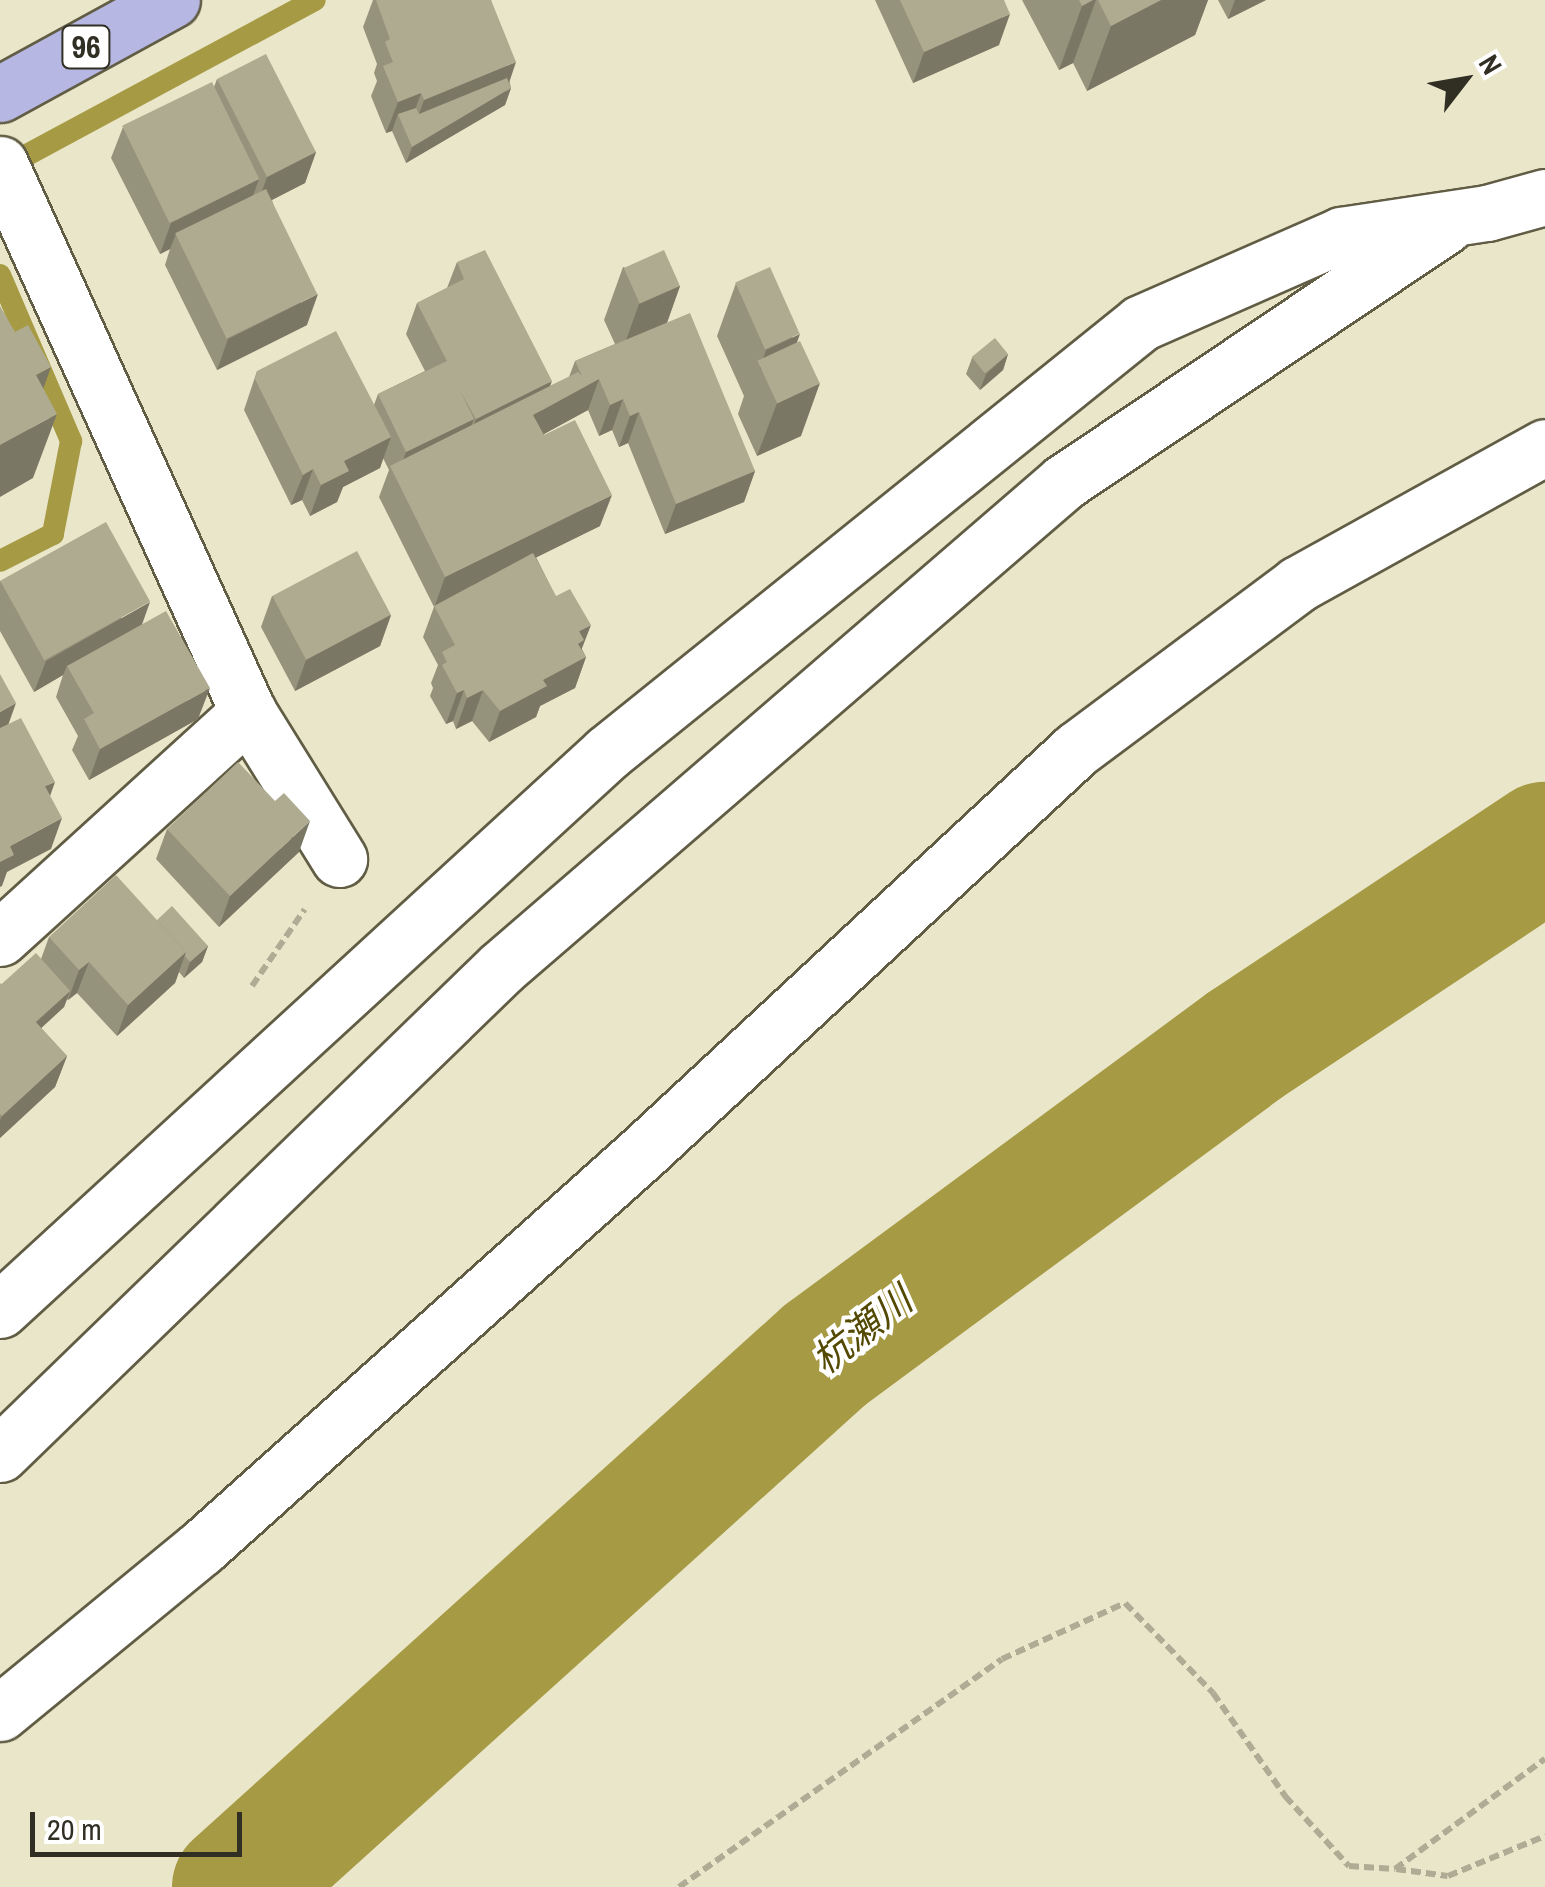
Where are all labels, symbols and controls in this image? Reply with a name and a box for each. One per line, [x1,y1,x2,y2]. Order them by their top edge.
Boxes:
road number: 96 [61,20,111,74]
north arrow [1415,30,1515,130]
text: N [1470,48,1511,81]
water label: 杭瀬川 [803,1277,921,1383]
scale bar [35,1792,248,1854]
text: 20 m [47,1809,102,1849]

